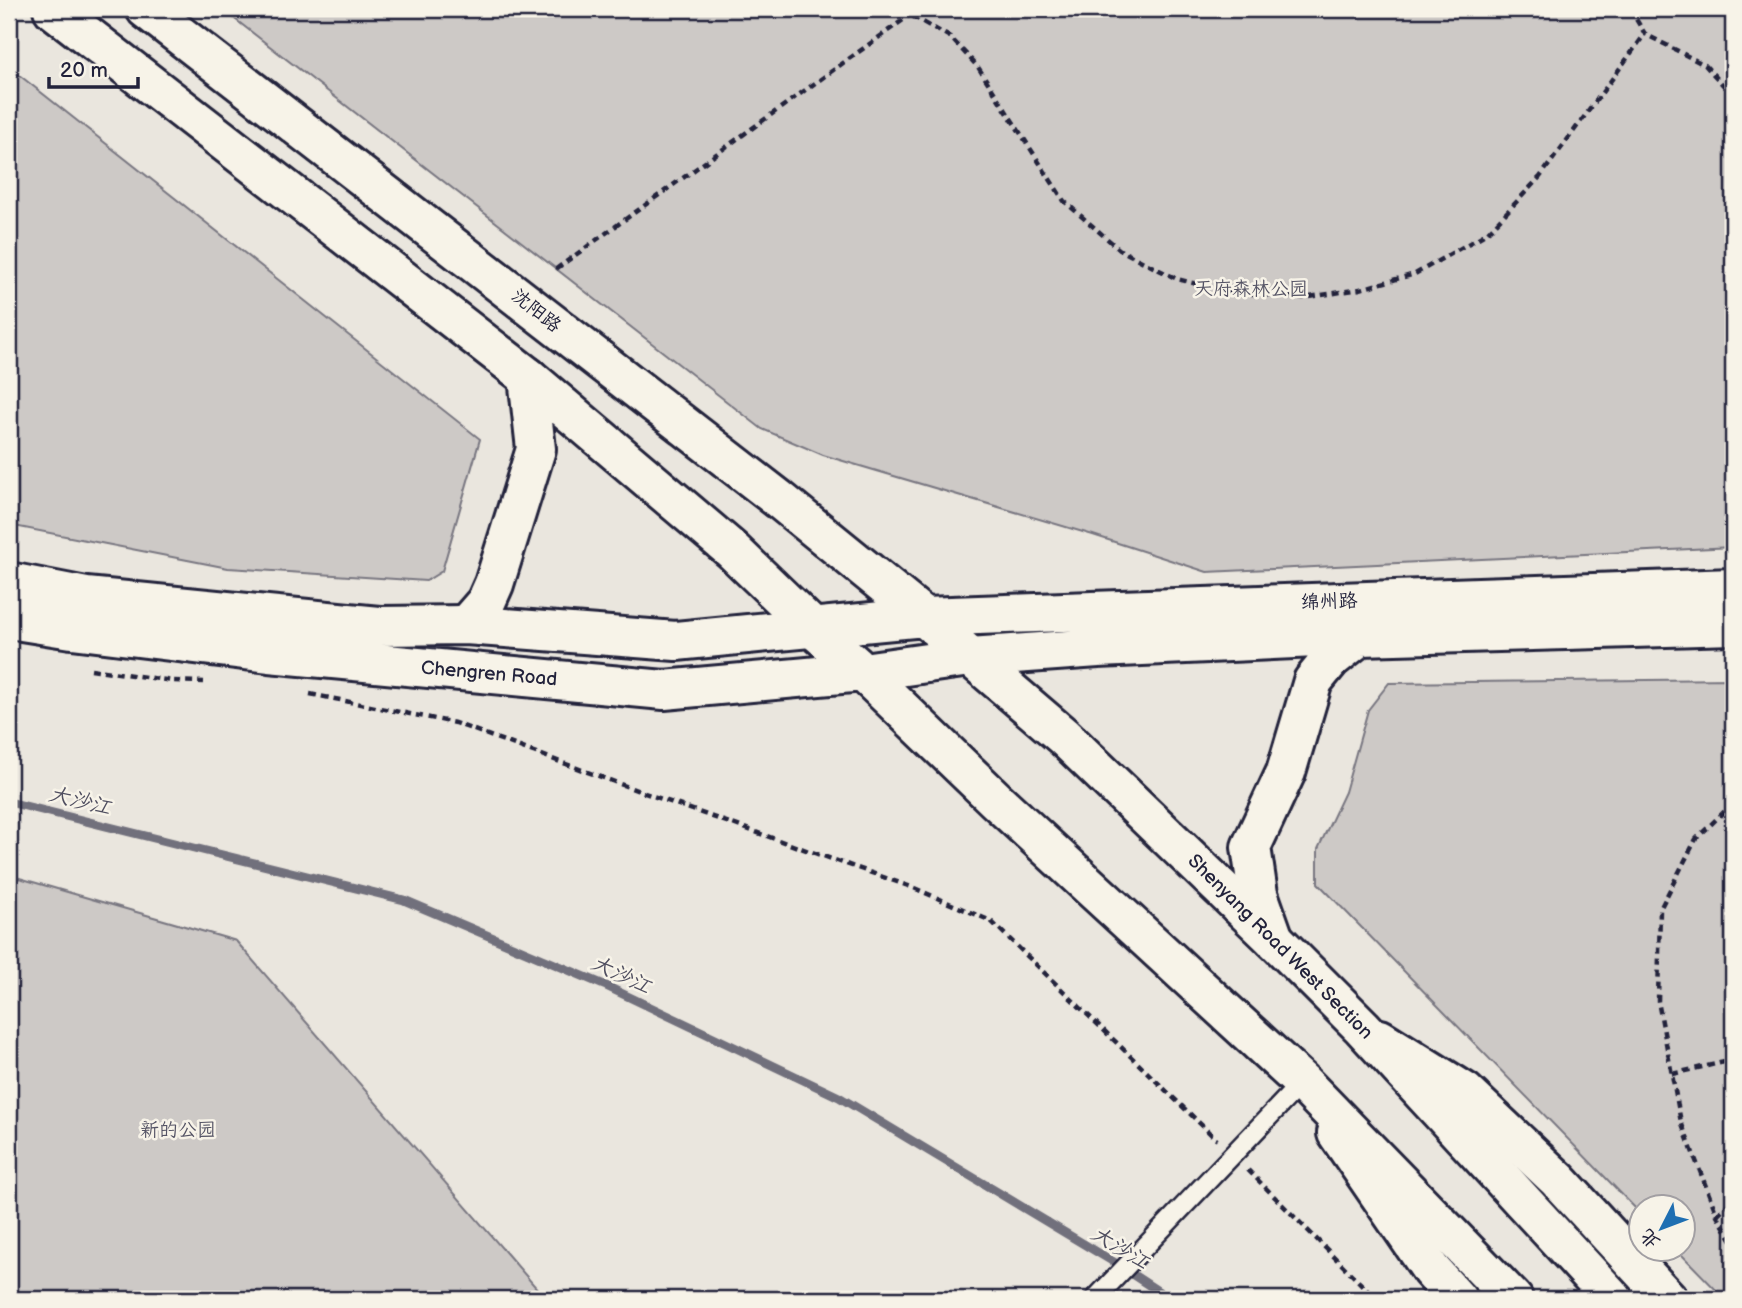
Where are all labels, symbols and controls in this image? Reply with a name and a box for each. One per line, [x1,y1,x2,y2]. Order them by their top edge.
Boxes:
scale bar [49,46,138,90]
text: 20 m [60,58,108,83]
park label: 天府森林公园 [1194,278,1308,301]
street label: 沈阳路 [506,284,566,338]
street label: 绵州路 [1300,590,1358,614]
street label: Chengren Road [420,657,558,691]
water label: 大沙江 [46,781,115,821]
street label: Shenyang Road West Section [1183,850,1377,1044]
water label: 大沙江 [587,950,656,1000]
park label: 新的公园 [140,1119,216,1142]
north arrow [1626,1192,1696,1262]
water label: 大沙江 [1087,1221,1154,1275]
text: 北 [1636,1224,1665,1253]

